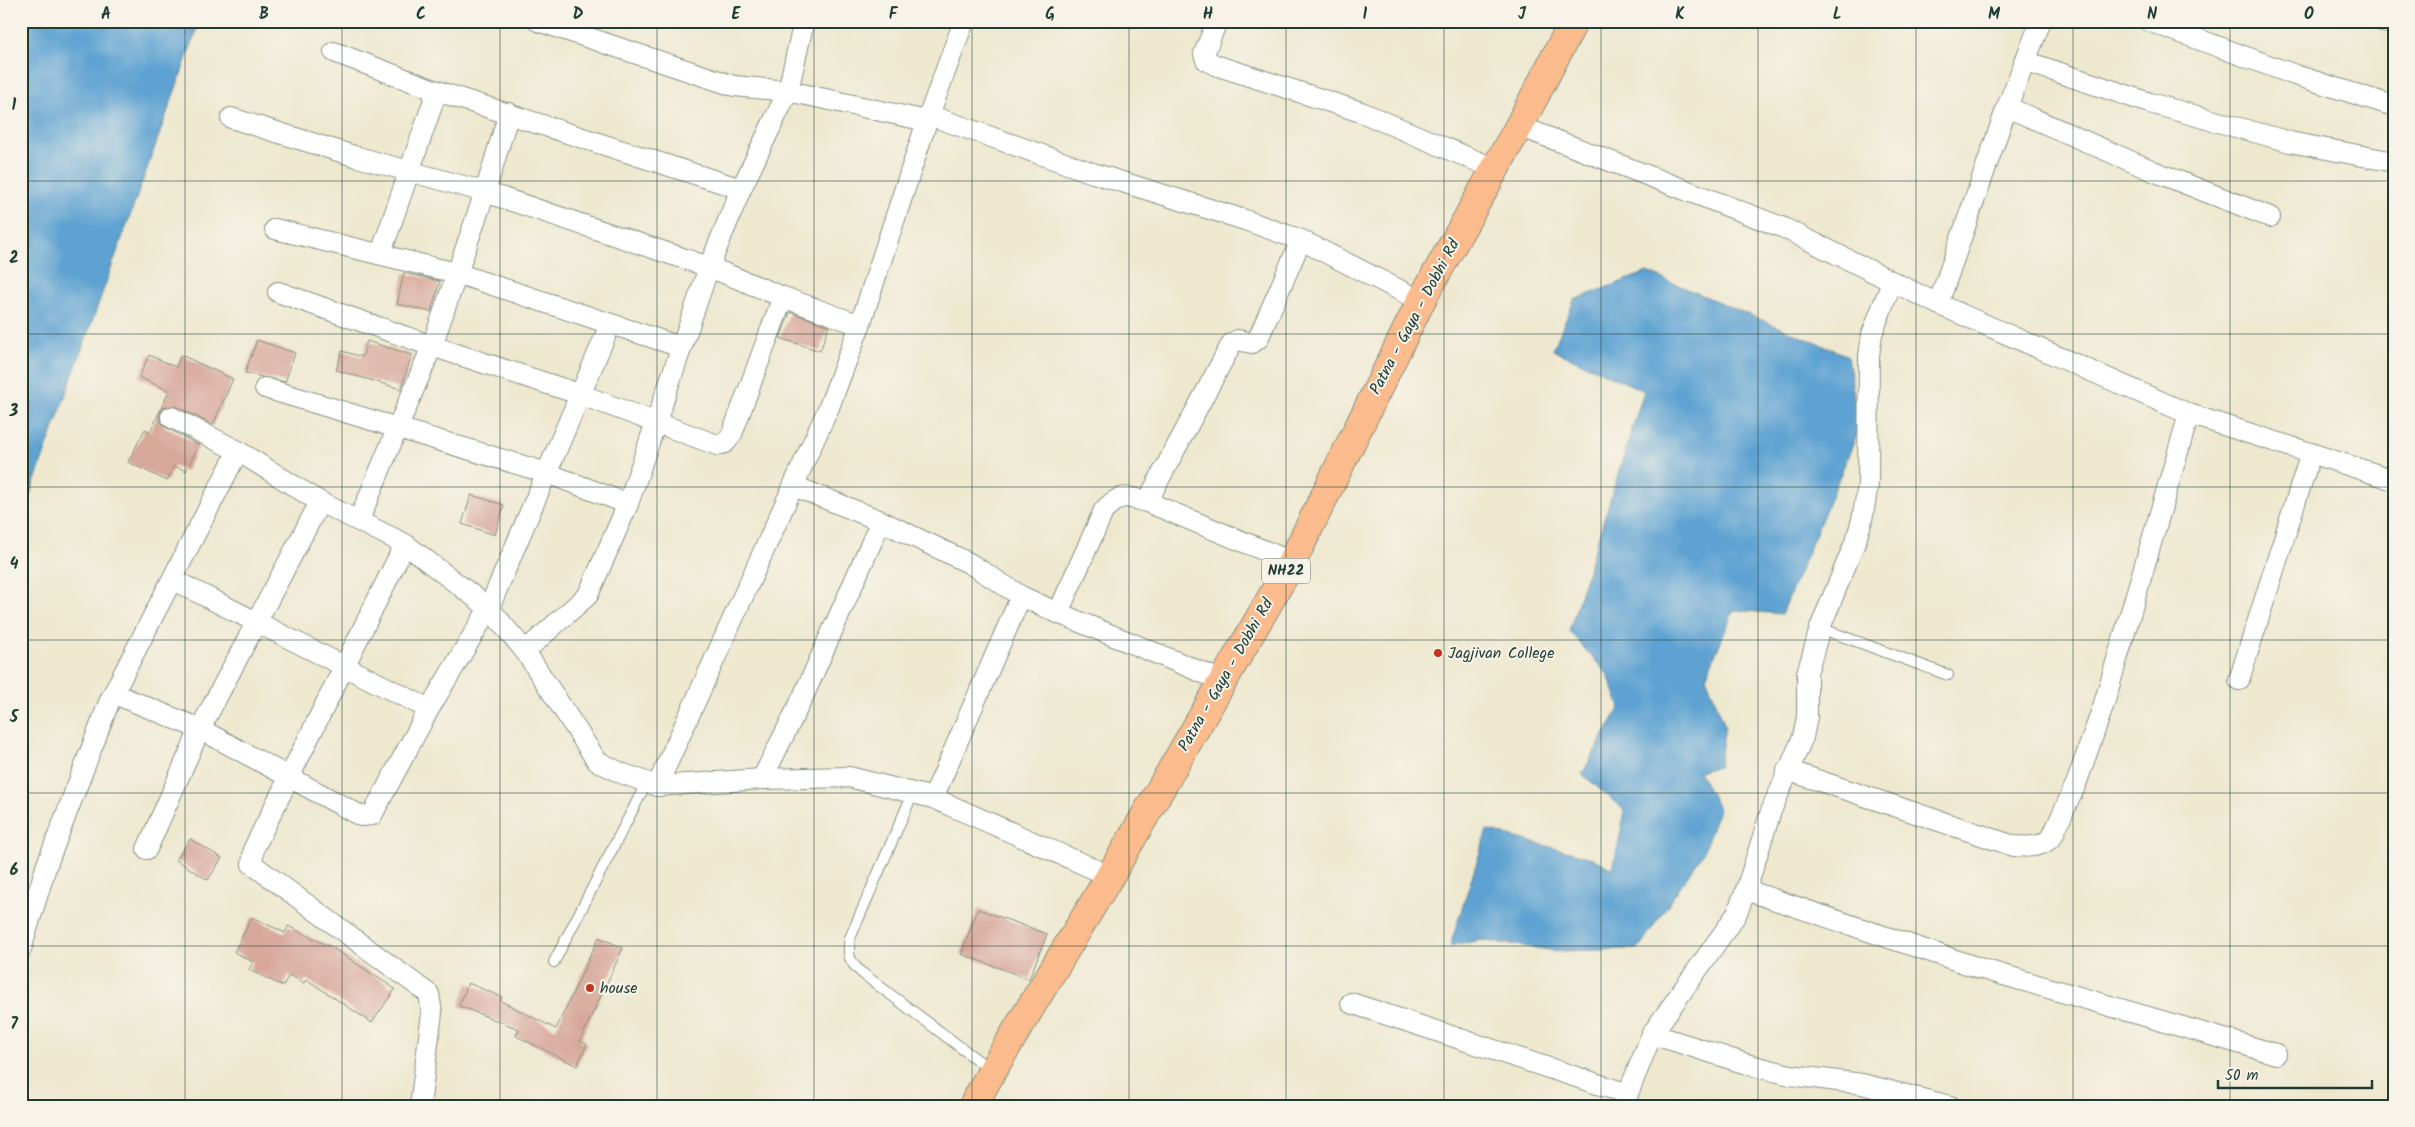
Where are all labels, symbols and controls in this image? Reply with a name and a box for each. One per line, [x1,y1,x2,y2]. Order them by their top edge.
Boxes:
text: A [101,2,111,27]
text: B [259,2,269,27]
text: C [416,2,426,27]
text: D [573,2,584,27]
text: E [732,2,742,27]
text: F [889,2,899,27]
text: G [1045,2,1055,27]
text: H [1203,2,1213,27]
text: I [1363,2,1368,27]
text: J [1518,2,1527,27]
text: K [1675,2,1685,27]
text: L [1833,2,1841,27]
text: M [1988,2,2001,27]
text: N [2147,2,2157,27]
text: O [2304,2,2314,27]
text: 1 [12,93,17,118]
street label: Patna - Gaya - Dobhi Rd [1363,234,1467,399]
text: 2 [9,246,19,271]
text: 3 [9,399,19,424]
text: 4 [10,552,19,577]
road number: NH22 [1262,558,1310,584]
street label: Patna - Gaya - Dobhi Rd [1172,593,1281,756]
place label: Jagjivan College [1448,641,1554,666]
marker: Jagjivan College [1432,647,1444,659]
text: 5 [9,705,20,730]
text: 6 [10,858,19,883]
place label: house [600,976,638,1001]
marker: house [584,982,596,994]
text: 7 [10,1012,18,1037]
scale bar [2218,1057,2371,1089]
text: 50 m [2225,1064,2259,1088]

